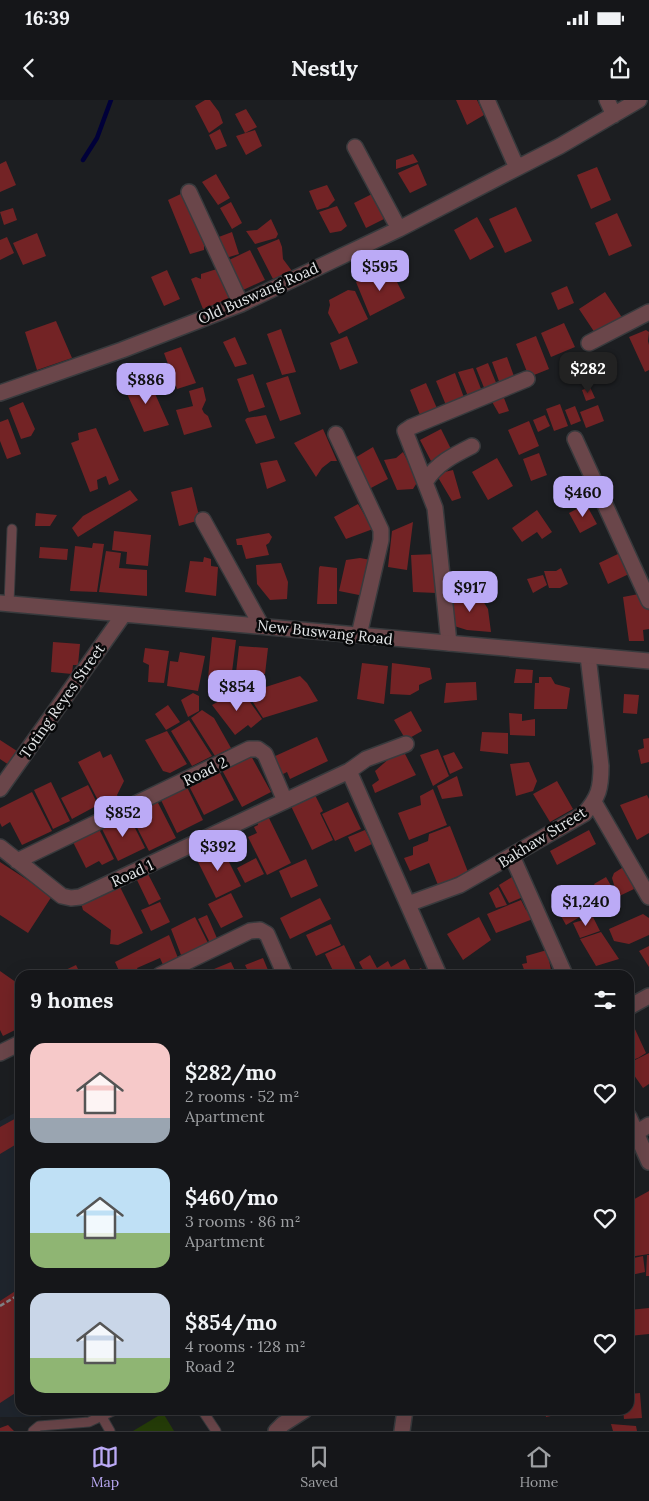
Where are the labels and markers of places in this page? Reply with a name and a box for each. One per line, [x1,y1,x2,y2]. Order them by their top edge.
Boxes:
pin: $595 [350,250,410,292]
pin: $282 [558,352,618,394]
pin: $886 [116,362,176,405]
pin: $460 [553,476,613,518]
pin: $917 [440,570,500,613]
pin: $854 [207,670,267,712]
pin: $852 [93,796,153,838]
pin: $392 [188,830,248,872]
pin: $1,240 [545,884,627,927]

